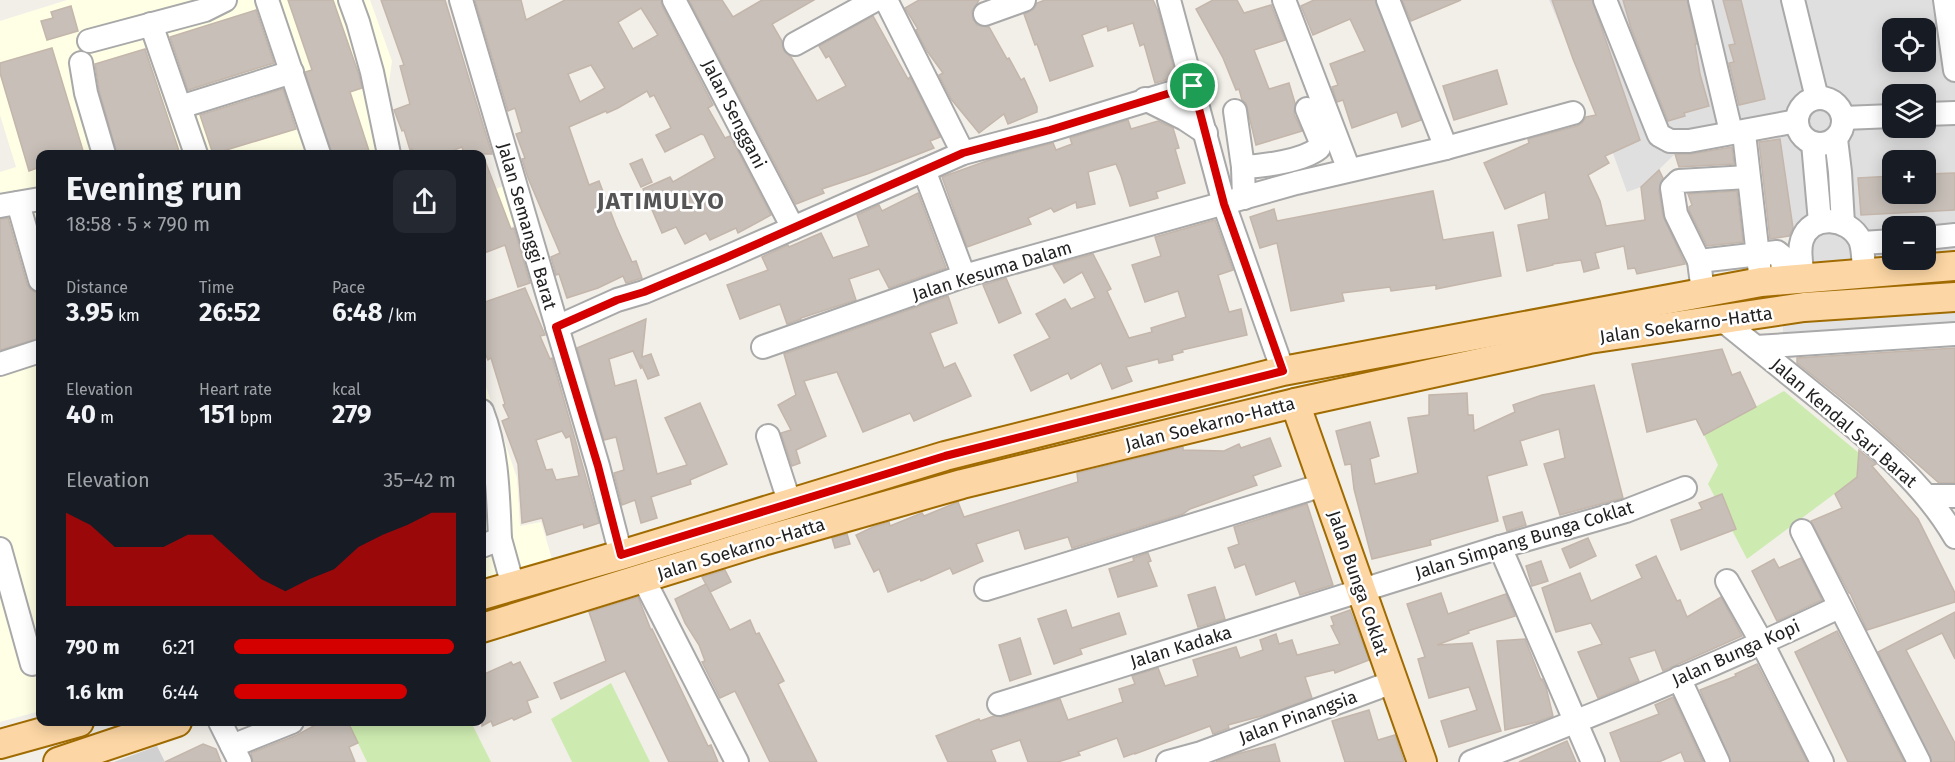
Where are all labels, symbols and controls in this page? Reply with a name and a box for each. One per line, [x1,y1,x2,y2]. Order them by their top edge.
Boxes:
map controls [1882,18,1936,270]
button: locate [1882,18,1936,72]
street label: Jalan Senggani [697,56,771,172]
pin [1167,60,1218,111]
icon: arrive [1176,69,1209,102]
button: layers [1882,84,1936,138]
street label: Jalan Semanggi Barat [493,140,562,313]
button: + [1882,150,1936,204]
text: Evening run [66,169,242,209]
button: share [393,170,456,233]
district label: JATIMULYO [596,187,725,215]
text: 18:58 · 5 × 790 m [66,212,210,236]
button: − [1882,216,1936,270]
street label: Jalan Kesuma Dalam [909,236,1075,306]
text: Distance [66,278,128,297]
text: Time [199,278,234,297]
text: Pace [332,278,365,297]
text: 3.95 [66,297,114,328]
text: 26:52 [199,297,261,328]
text: 6:48 [332,297,383,328]
street label: Jalan Soekarno-Hatta [1598,302,1774,348]
text: km [114,306,140,325]
text: /km [383,306,417,325]
street label: Jalan Kendal Sari Barat [1766,354,1922,493]
text: Elevation [66,380,133,399]
text: Heart rate [199,380,272,399]
text: kcal [332,380,361,399]
street label: Jalan Soekarno-Hatta [1123,392,1297,456]
text: 40 [66,399,96,430]
text: 151 [199,399,236,430]
text: 279 [332,399,372,430]
text: m [96,408,114,427]
text: bpm [236,408,273,427]
text: Elevation [66,468,150,492]
text: 35–42 m [383,468,456,492]
street label: Jalan Simpang Bunga Coklat [1412,496,1636,584]
street label: Jalan Bunga Coklat [1323,508,1393,659]
street label: Jalan Soekarno-Hatta [654,513,828,585]
street label: Jalan Bunga Kopi [1669,615,1803,691]
street label: Jalan Kadaka [1128,621,1234,673]
text: 790 m [66,635,120,659]
text: 6:21 [162,635,196,659]
text: 1.6 km [66,680,124,704]
text: 6:44 [162,680,199,704]
street label: Jalan Pinangsia [1236,685,1360,749]

